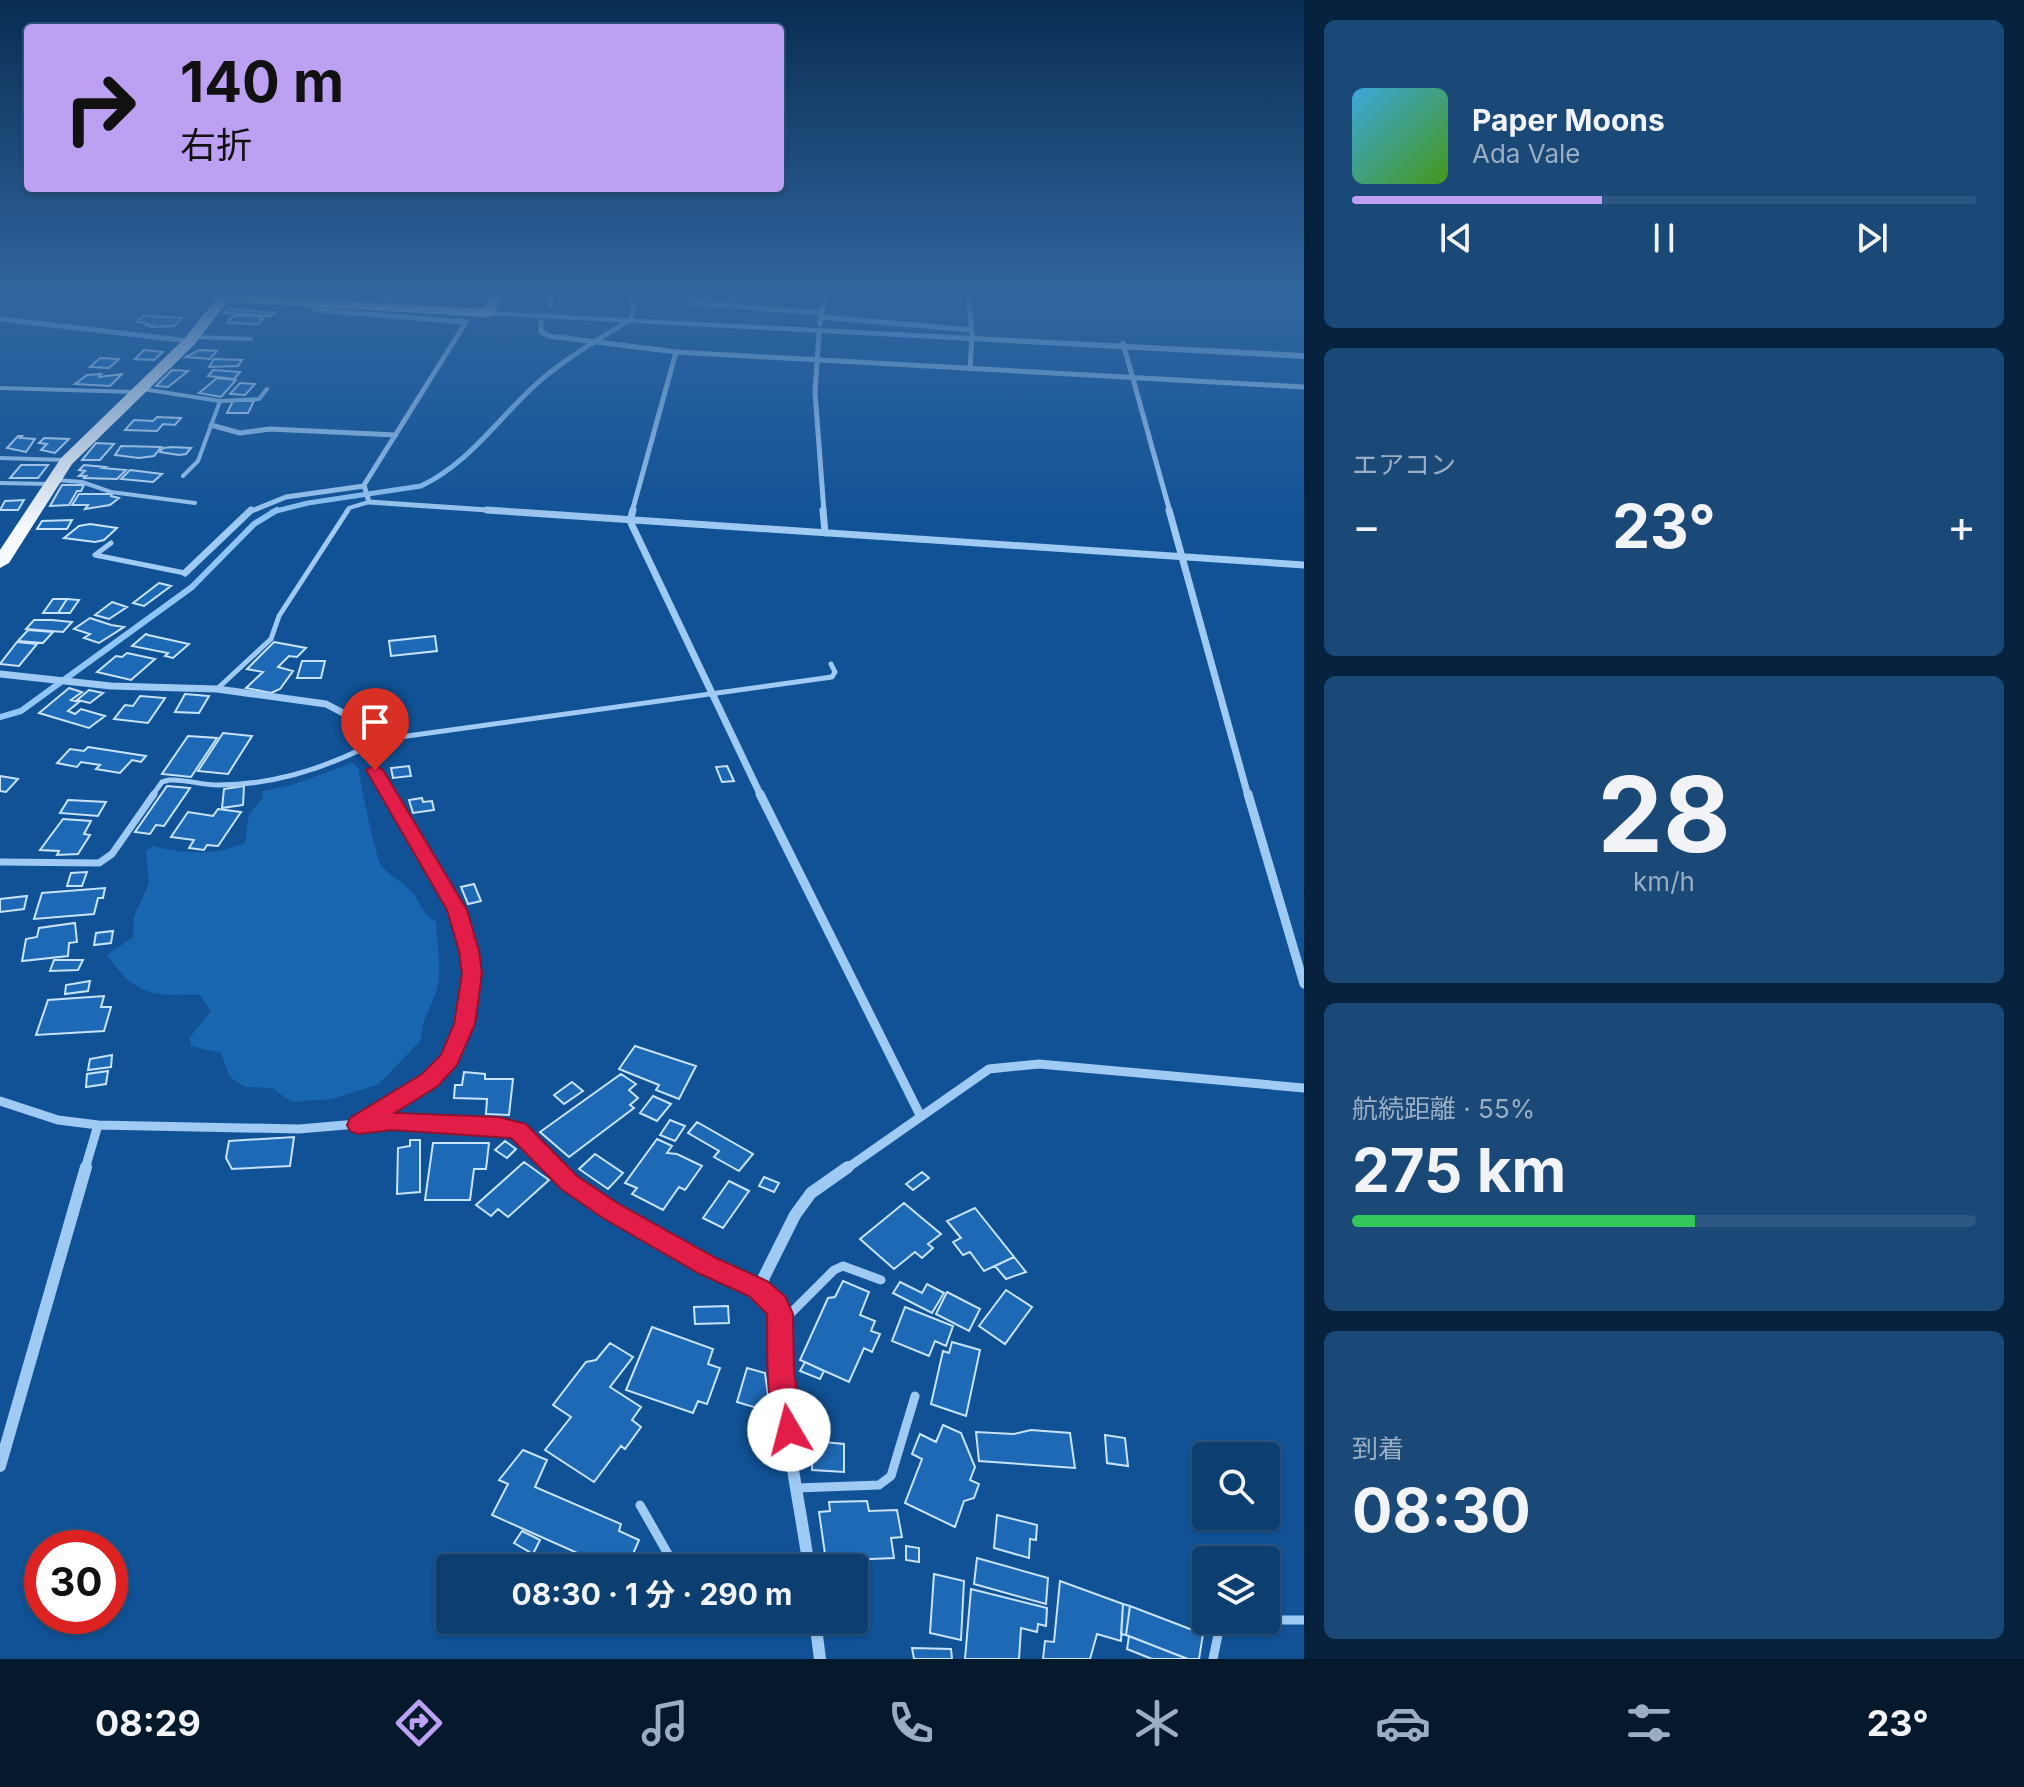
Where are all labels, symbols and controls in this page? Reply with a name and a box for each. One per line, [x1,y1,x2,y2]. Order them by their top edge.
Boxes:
text: 140 m [180,48,344,116]
icon: right [48,56,152,160]
text: Paper Moons [1472,102,1665,138]
text: 右折 [180,123,252,167]
text: Ada Vale [1472,138,1580,169]
icon: previous [1434,216,1478,260]
icon: pause [1642,216,1686,260]
icon: next [1850,216,1894,260]
text: エアコン [1352,449,1456,480]
text: 23° [1612,490,1716,562]
text: − [1352,499,1381,553]
text: + [1947,499,1976,553]
pin [341,688,409,770]
icon: arrive [353,700,397,744]
text: 28 [1597,751,1731,877]
text: km/h [1633,866,1695,897]
text: 航続距離 · 55% [1352,1093,1535,1124]
text: 275 km [1352,1134,1566,1206]
position arrow [747,1388,831,1472]
text: 到着 [1352,1433,1404,1464]
map controls [1192,1442,1280,1634]
button: search [1192,1442,1280,1530]
text: 08:30 [1352,1474,1531,1546]
speed limit sign: 30 [24,1530,128,1634]
button: layers [1192,1546,1280,1634]
text: 08:30 · 1 分 · 290 m [512,1576,792,1612]
icon: directions [391,1695,447,1751]
icon: music [637,1695,693,1751]
icon: phone [883,1695,939,1751]
icon: climate [1129,1695,1185,1751]
icon: car [1375,1695,1431,1751]
icon: filters [1621,1695,1677,1751]
text: 08:29 [95,1701,201,1745]
text: 23° [1867,1701,1929,1745]

